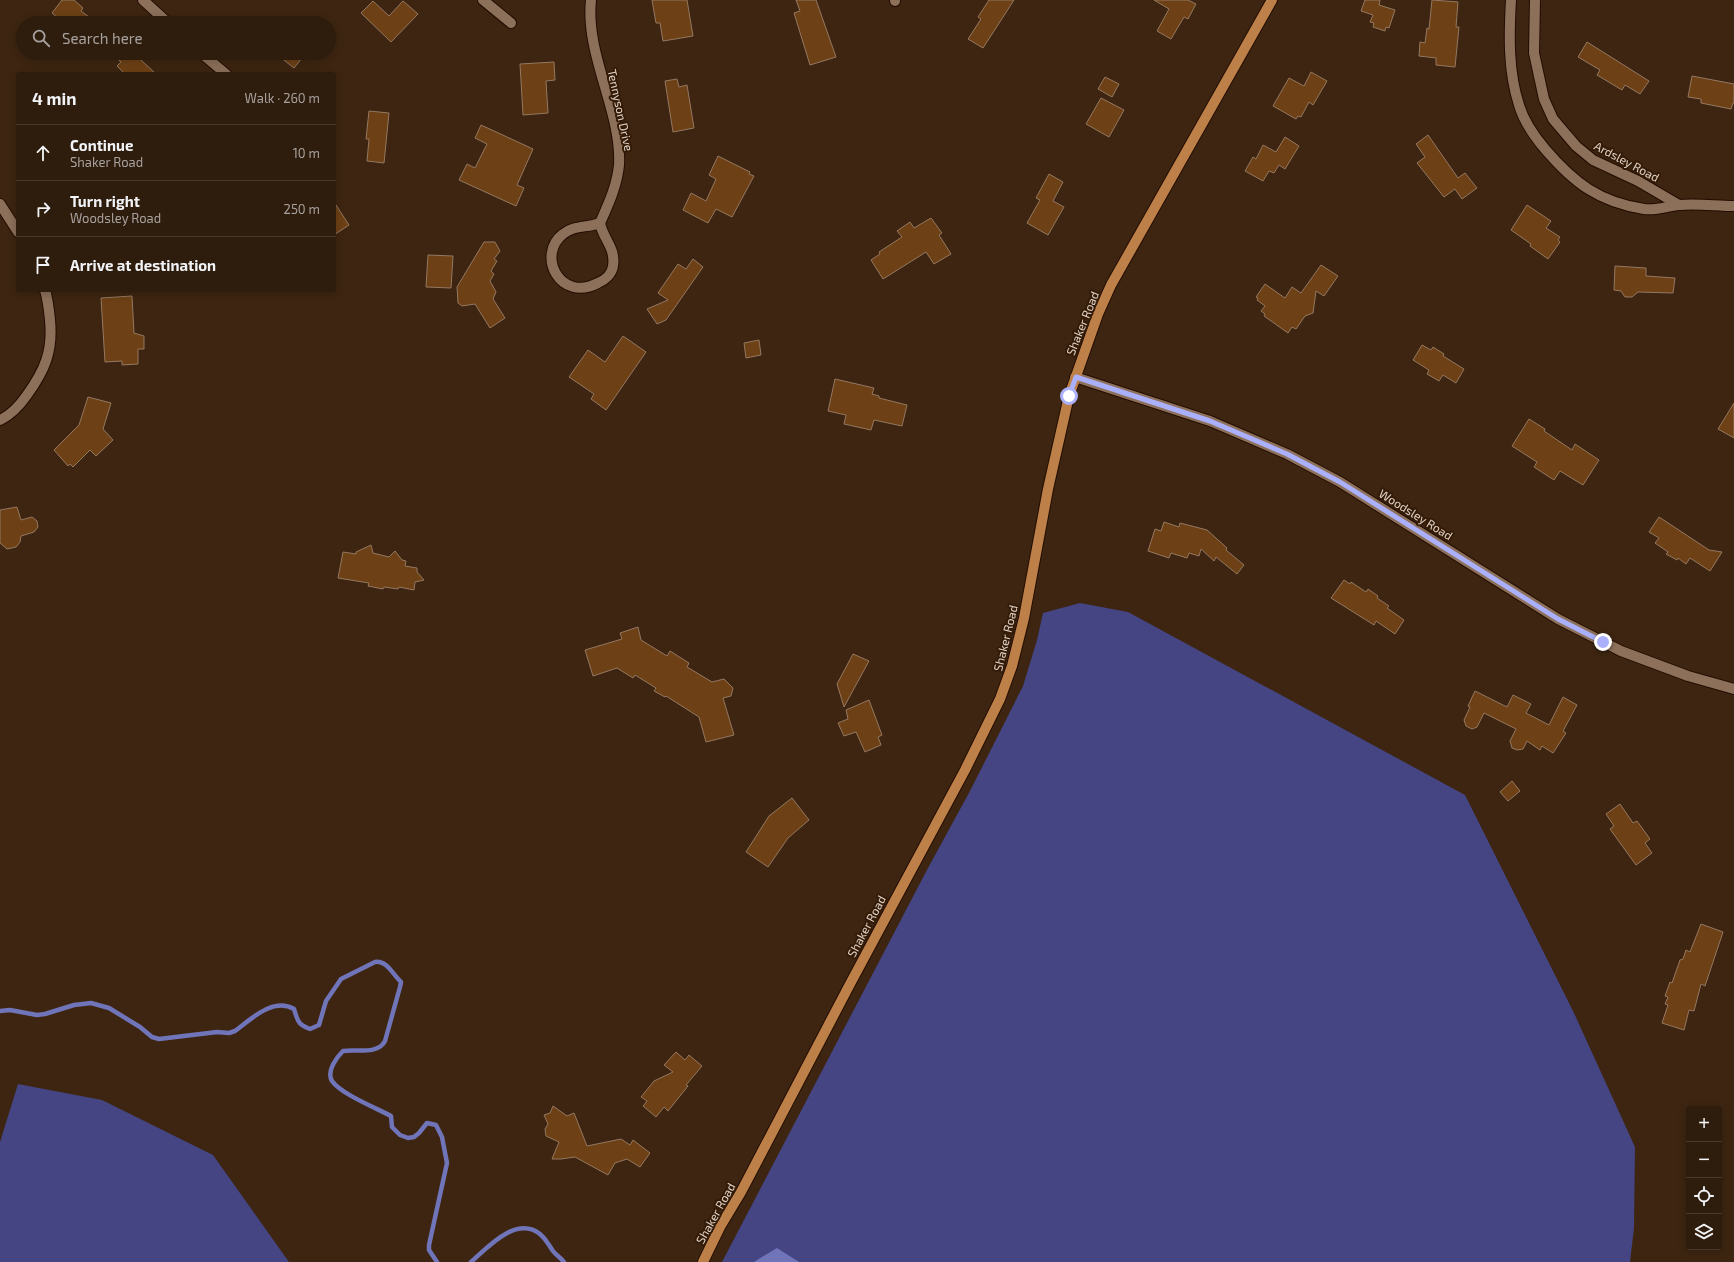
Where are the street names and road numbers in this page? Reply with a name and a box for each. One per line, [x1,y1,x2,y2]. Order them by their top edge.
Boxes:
street label: Tennyson Drive [605,68,637,152]
street label: Ardsley Road [1592,138,1662,184]
street label: Shaker Road [1063,289,1101,357]
street label: Woodsley Road [1377,486,1455,542]
street label: Shaker Road [990,604,1020,672]
street label: Shaker Road [844,893,888,959]
street label: Shaker Road [693,1180,737,1246]

